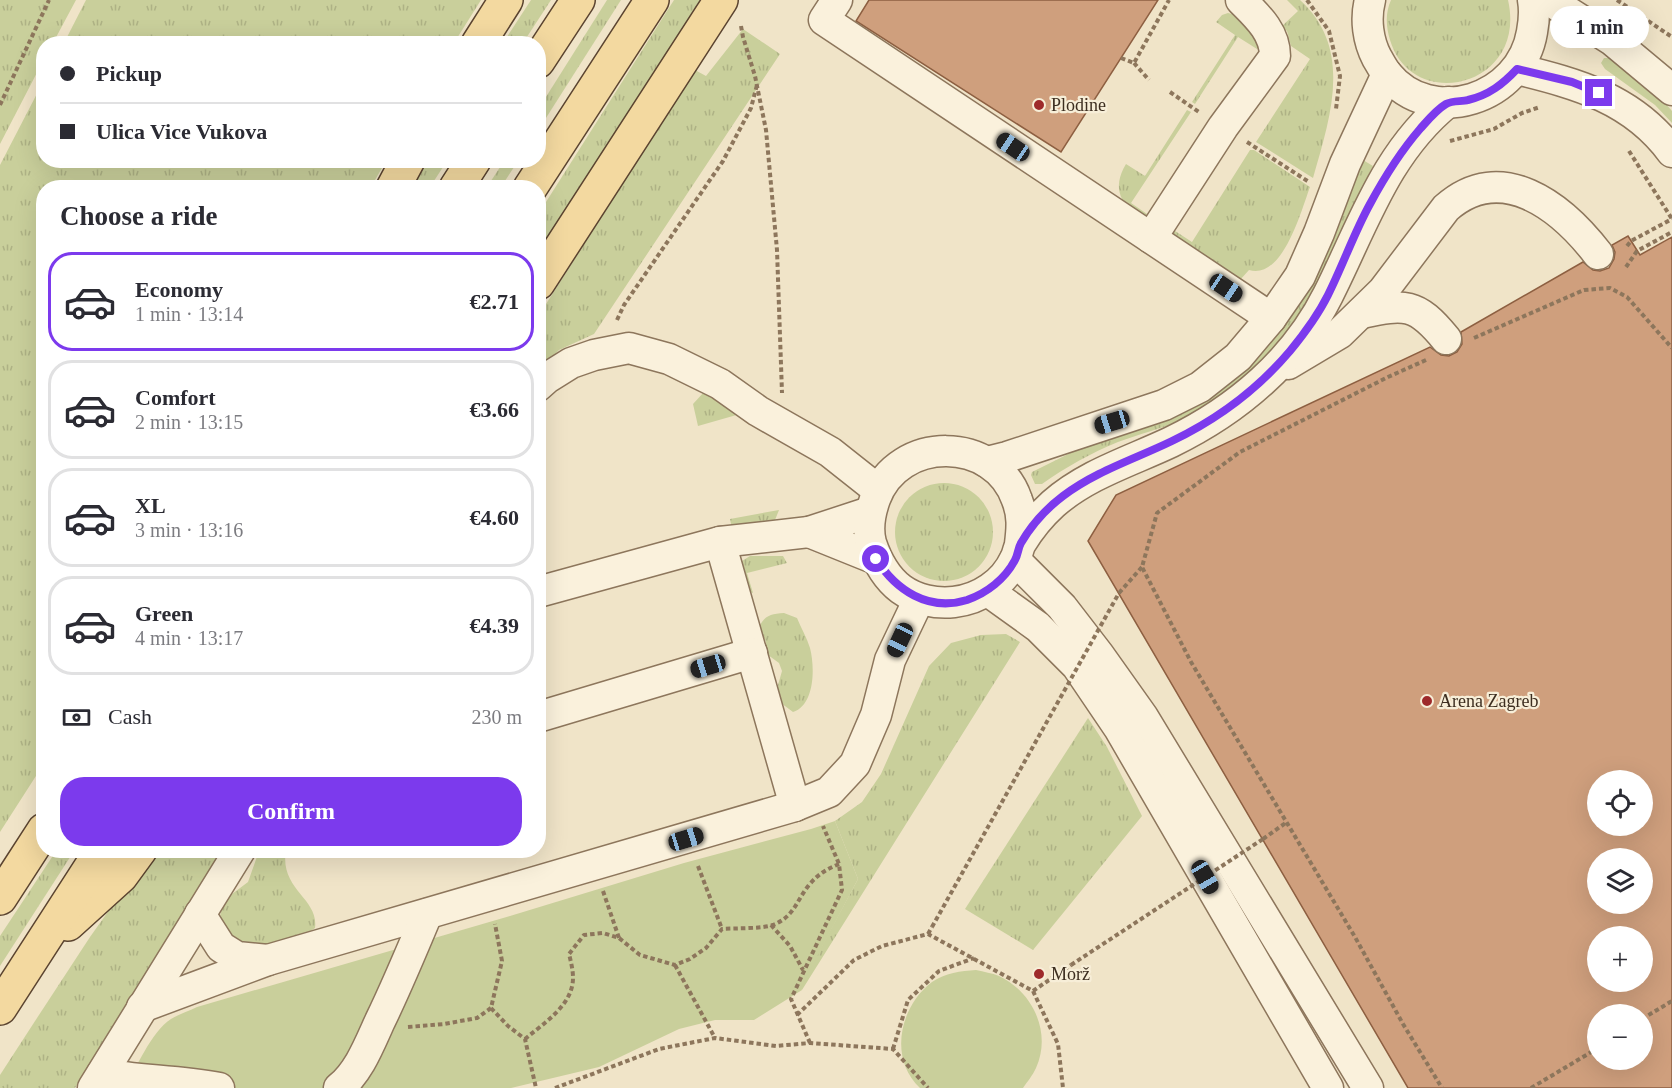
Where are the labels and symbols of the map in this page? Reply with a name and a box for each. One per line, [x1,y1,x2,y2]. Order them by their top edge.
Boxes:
callout: 1 min [1550,6,1648,48]
route end [1585,79,1612,106]
place label: Plodine [1051,95,1106,115]
marker: Plodine [1032,98,1046,112]
car [993,129,1033,165]
car [1206,270,1246,306]
car [1092,408,1132,436]
route start [862,545,889,572]
car [884,620,916,660]
car [688,652,728,680]
place label: Arena Zagreb [1439,691,1538,711]
marker: Arena Zagreb [1420,694,1434,708]
car [666,825,706,853]
car [1188,857,1222,897]
place label: Morž [1051,964,1090,984]
marker: Morž [1032,967,1046,981]

